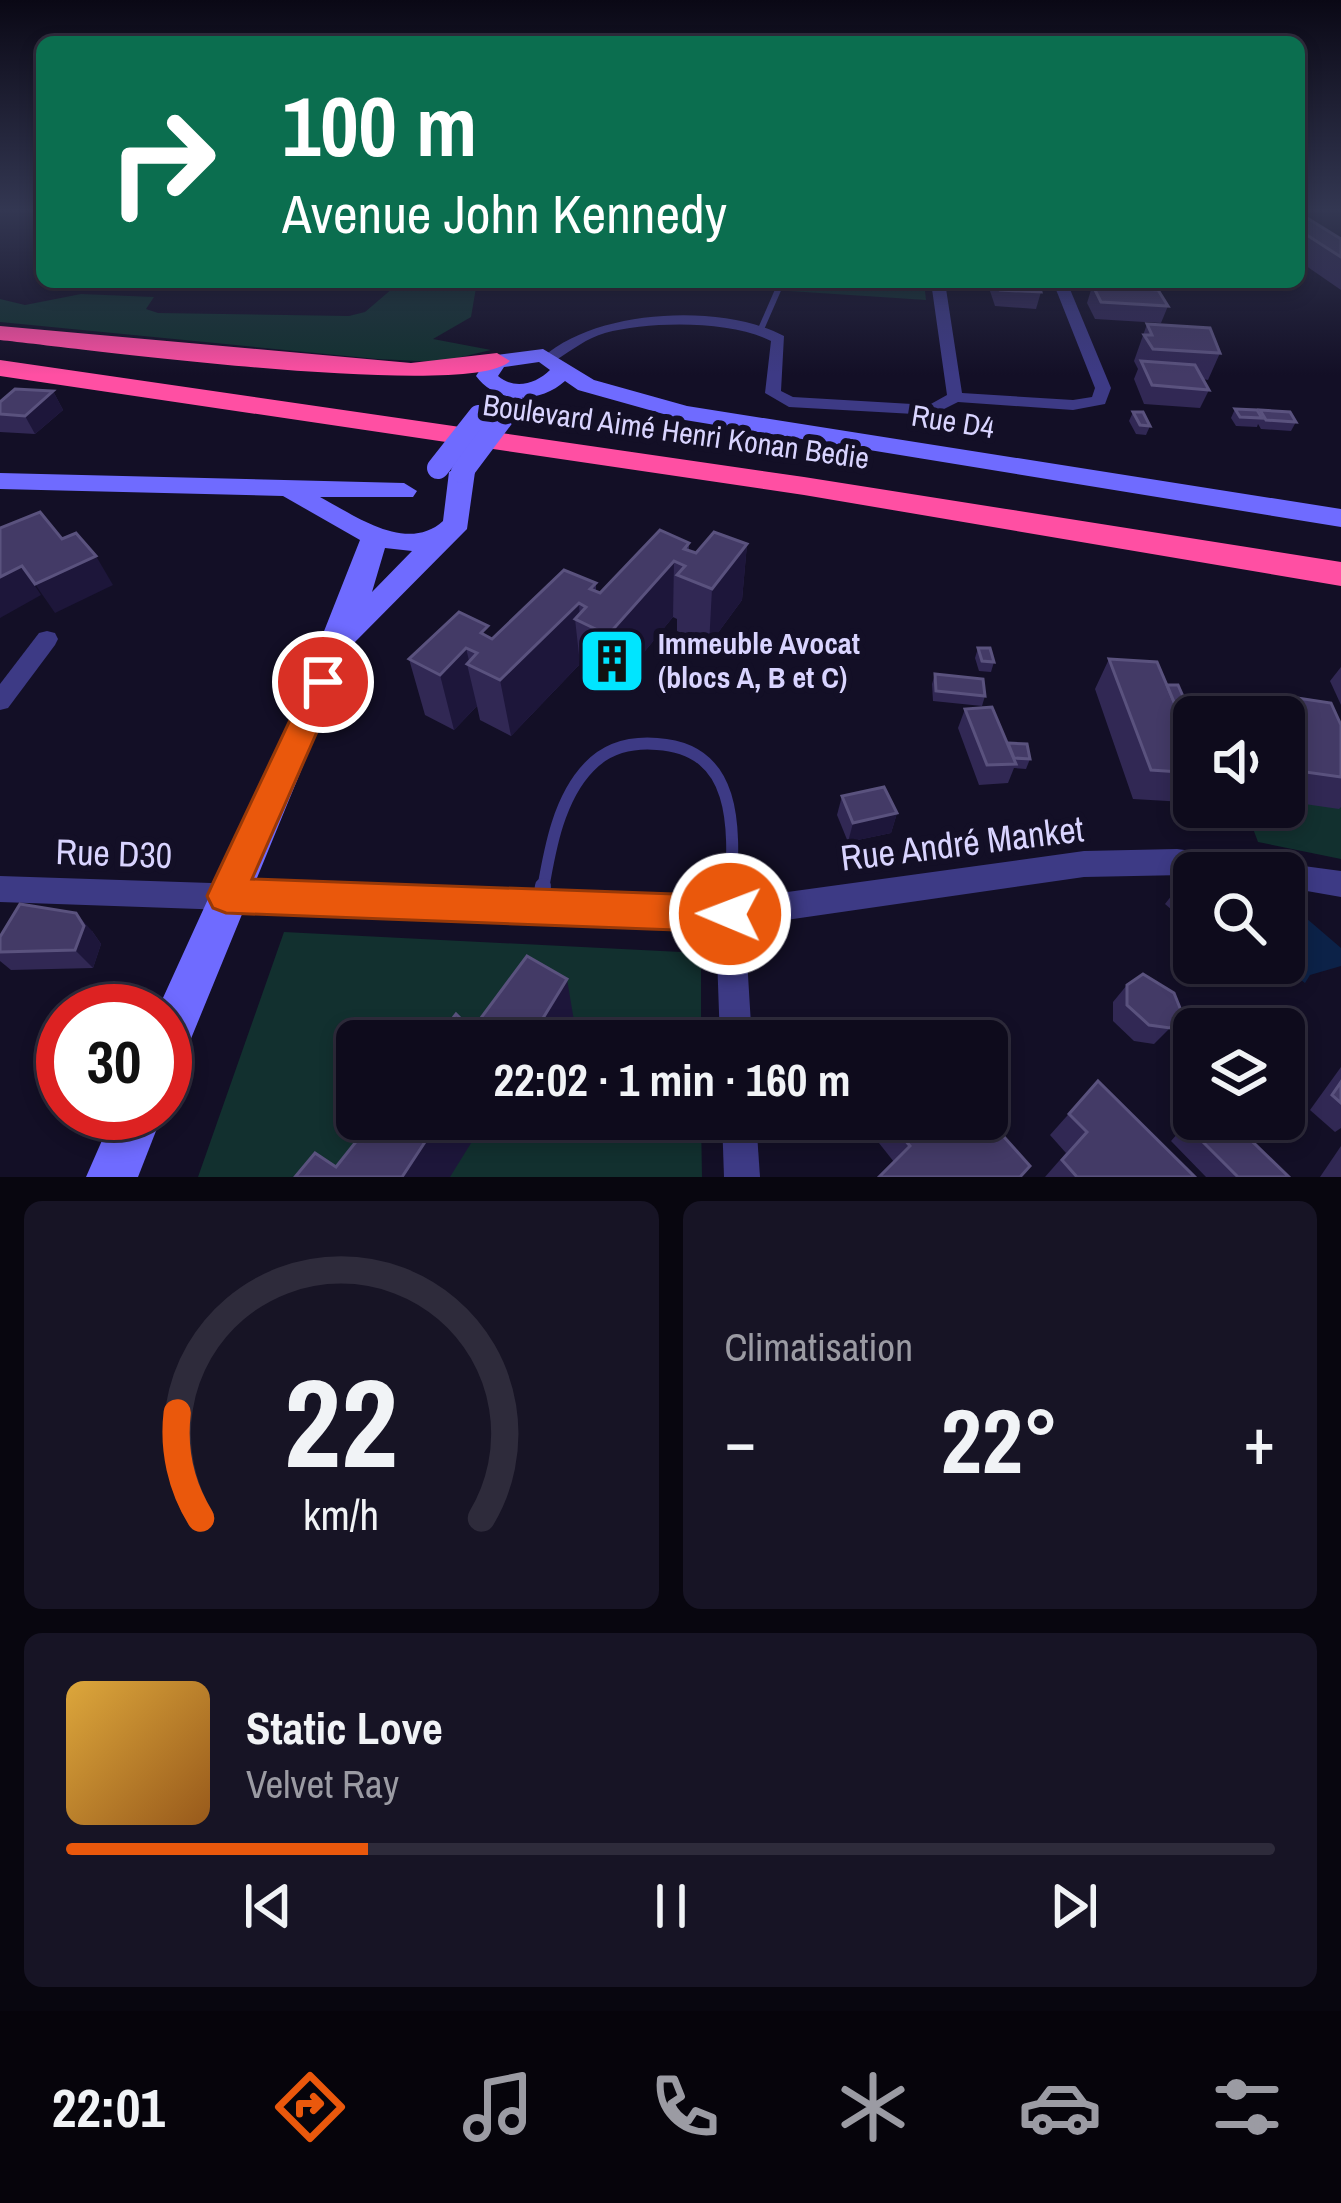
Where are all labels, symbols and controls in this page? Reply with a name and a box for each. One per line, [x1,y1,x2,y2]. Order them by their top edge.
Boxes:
text: 100 m [282,69,477,182]
icon: right [84,84,240,240]
text: Avenue John Kennedy [282,177,727,250]
street label: Boulevard Aimé Henri Konan Bedie [480,384,872,478]
street label: Rue D4 [909,395,998,447]
place label: Immeuble Avocat (blocs A, B et C) [658,623,860,697]
building icon: Immeuble Avocat (blocs A, B et C) [577,626,647,696]
pin [272,631,374,733]
icon: arrive [290,649,356,715]
map controls [1173,696,1305,1140]
button: sound [1173,696,1305,828]
street label: Rue André Manket [838,804,1086,882]
street label: Rue D30 [55,827,173,879]
position arrow [667,851,793,977]
button: search [1173,852,1305,984]
speed limit sign: 30 [36,984,192,1140]
button: layers [1173,1008,1305,1140]
text: 22:02 · 1 min · 160 m [494,1049,850,1110]
text: Climatisation [725,1321,913,1373]
text: 22 [284,1338,398,1506]
text: 22° [941,1380,1059,1501]
text: − [725,1396,756,1485]
text: + [1243,1396,1275,1485]
text: km/h [303,1486,379,1543]
text: Static Love [246,1697,443,1758]
text: Velvet Ray [246,1758,399,1810]
icon: previous [235,1873,301,1939]
icon: pause [638,1873,704,1939]
icon: next [1041,1873,1107,1939]
icon: directions [268,2065,352,2149]
icon: music [456,2065,540,2149]
icon: phone [643,2065,727,2149]
icon: climate [831,2065,915,2149]
icon: car [1018,2065,1102,2149]
icon: filters [1205,2065,1289,2149]
text: 22:01 [52,2071,165,2144]

